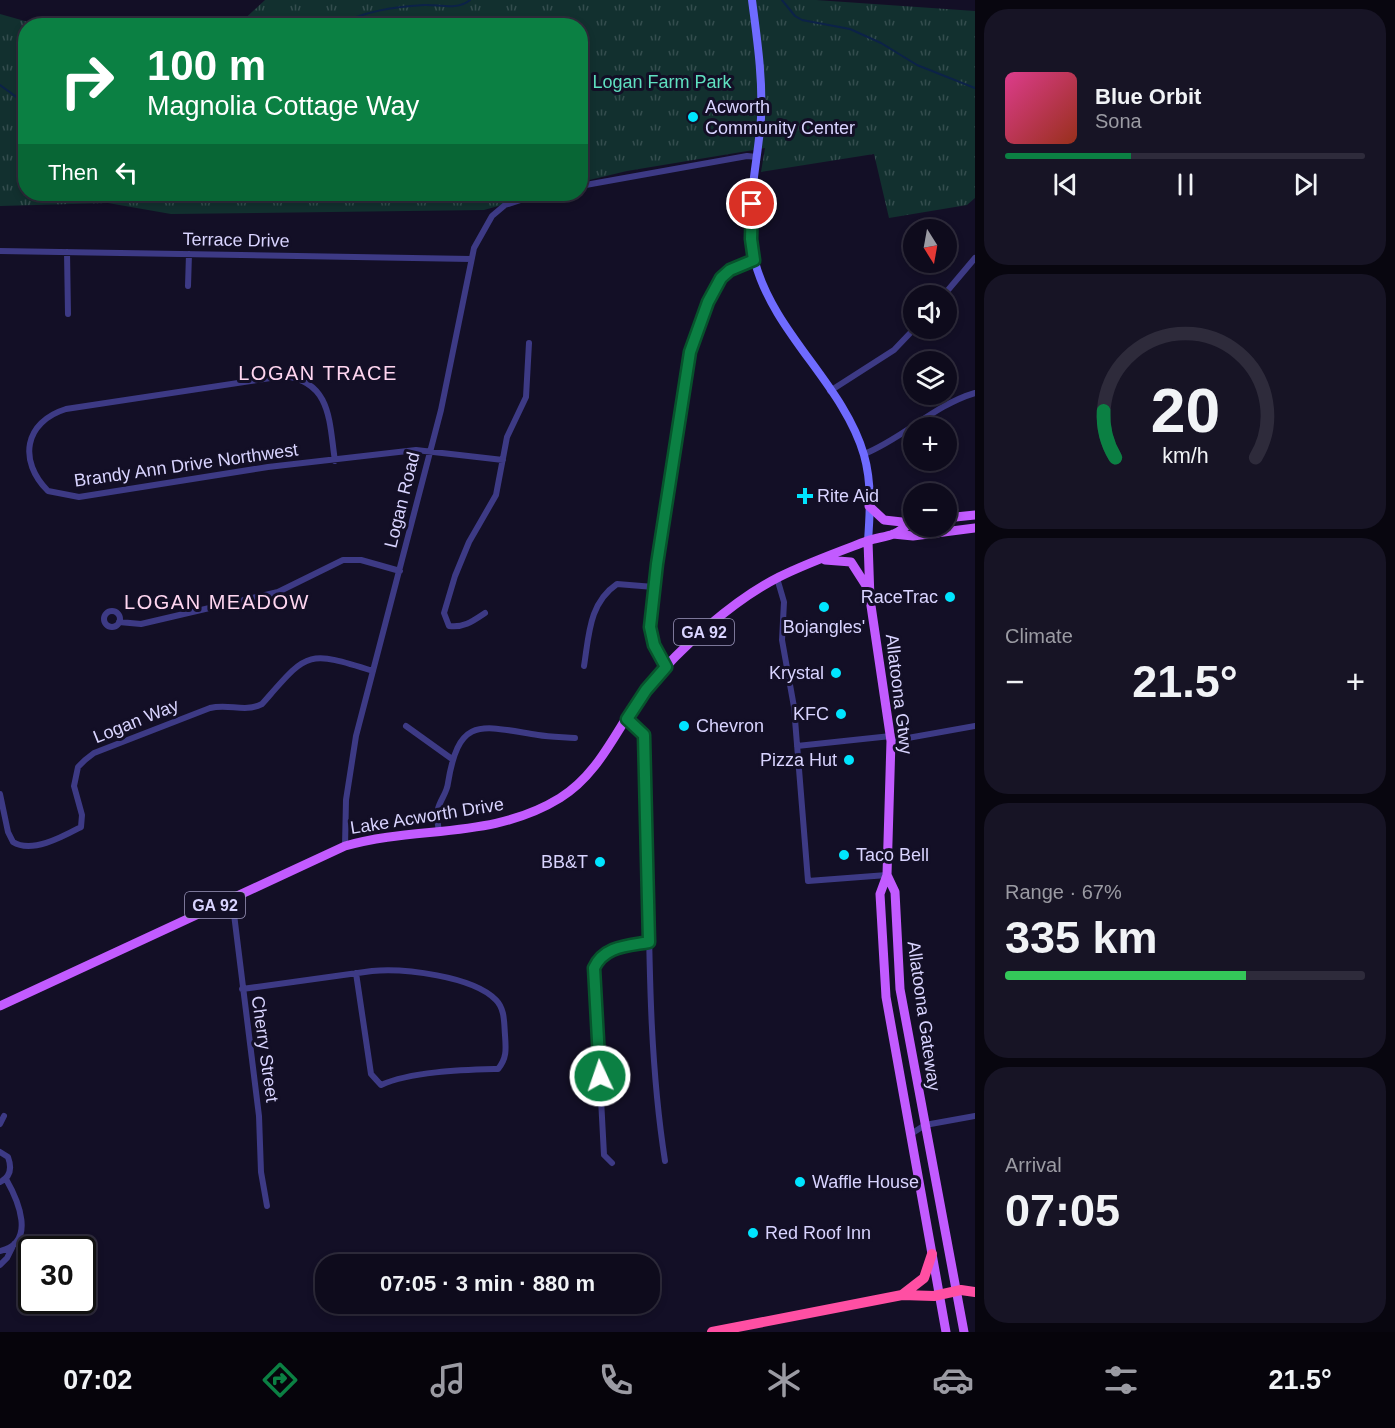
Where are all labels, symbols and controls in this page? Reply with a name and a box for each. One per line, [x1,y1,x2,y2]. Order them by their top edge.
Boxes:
icon: right [48,42,126,120]
text: 100 m [147,42,266,89]
park label: Logan Farm Park [592,72,733,92]
text: Blue Orbit [1095,84,1201,109]
text: Magnolia Cottage Way [147,91,419,121]
place label: Acworth Community Center [705,97,855,138]
marker: Acworth Community Center [686,110,700,124]
text: Sona [1095,110,1142,132]
icon: left [110,156,143,189]
text: Then [48,160,98,185]
icon: previous [1049,168,1082,201]
icon: pause [1169,168,1202,201]
icon: next [1289,168,1322,201]
pin [726,178,777,229]
icon: arrive [735,187,768,220]
north arrow [903,219,957,273]
map controls [903,219,957,537]
street label: Terrace Drive [182,229,290,251]
button: sound [903,285,957,339]
button: layers [903,351,957,405]
district label: LOGAN TRACE [238,362,398,384]
text: 20 [1150,377,1220,446]
button: + [903,417,957,471]
street label: Brandy Ann Drive Northwest [73,439,299,491]
text: km/h [1162,445,1208,469]
street label: Logan Road [380,450,424,550]
button: − [903,483,957,537]
place label: Rite Aid [817,486,879,506]
marker: Rite Aid [798,489,812,503]
place label: RaceTrac [861,587,938,607]
marker: RaceTrac [943,590,957,604]
district label: LOGAN MEADOW [124,591,310,613]
marker: Bojangles' [817,600,831,614]
place label: Bojangles' [783,617,865,637]
road number: GA 92 [674,619,734,645]
text: Climate [1005,625,1073,647]
street label: Allatoona Gtwy [882,633,916,755]
text: 21.5° [1132,656,1238,707]
place label: Krystal [769,663,824,683]
text: − [1005,663,1024,700]
text: + [1346,663,1365,700]
marker: Krystal [829,666,843,680]
street label: Logan Way [90,695,182,747]
place label: KFC [793,704,829,724]
marker: KFC [834,707,848,721]
place label: Chevron [696,716,764,736]
marker: Chevron [677,719,691,733]
place label: Pizza Hut [760,750,837,770]
marker: Pizza Hut [842,753,856,767]
street label: Lake Acworth Drive [349,794,505,838]
place label: Taco Bell [856,845,929,865]
marker: Taco Bell [837,848,851,862]
place label: BB&T [541,852,588,872]
marker: BB&T [593,855,607,869]
text: Range · 67% [1005,881,1122,903]
road number: GA 92 [185,892,245,918]
text: 335 km [1005,912,1158,963]
street label: Allatoona Gateway [904,940,944,1092]
street label: Cherry Street [248,995,282,1103]
position arrow [568,1044,632,1108]
text: Arrival [1005,1154,1062,1176]
place label: Waffle House [812,1172,919,1192]
marker: Waffle House [793,1175,807,1189]
text: 07:05 [1005,1185,1120,1236]
place label: Red Roof Inn [765,1223,871,1243]
marker: Red Roof Inn [746,1226,760,1240]
speed limit sign: 30 [18,1236,96,1314]
text: 07:05 · 3 min · 880 m [380,1271,595,1296]
icon: directions [259,1359,301,1401]
icon: music [427,1359,469,1401]
icon: phone [595,1359,637,1401]
icon: climate [763,1359,805,1401]
icon: car [932,1359,974,1401]
icon: filters [1100,1359,1142,1401]
text: 07:02 [63,1365,132,1395]
text: 21.5° [1268,1365,1332,1395]

